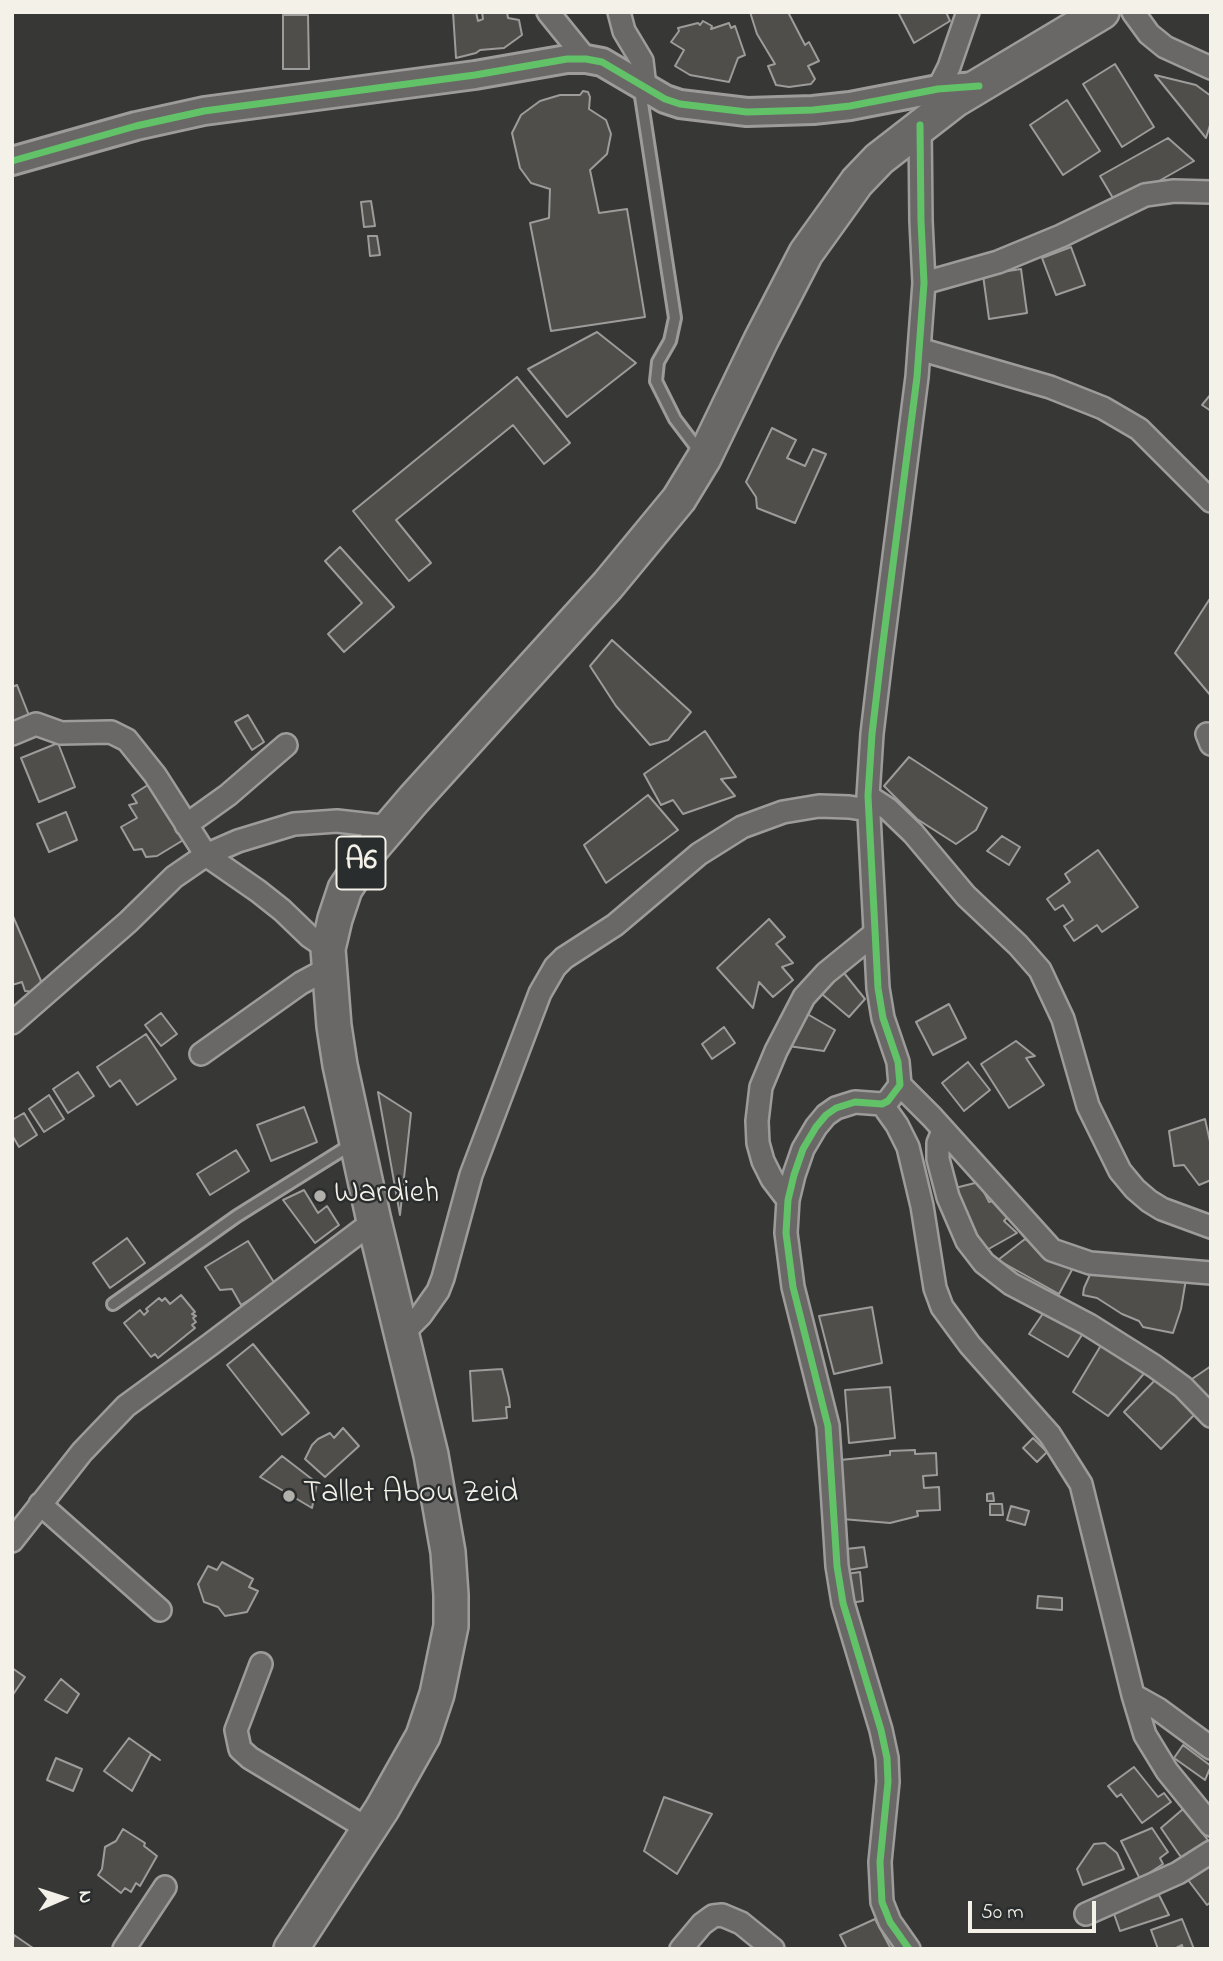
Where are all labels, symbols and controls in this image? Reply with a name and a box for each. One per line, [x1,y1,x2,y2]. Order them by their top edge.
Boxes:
road number: A6 [336,836,386,890]
place label: Wardieh [334,1177,439,1215]
marker: Wardieh [312,1188,328,1204]
place label: Tallet Abou Zeid [303,1477,518,1515]
marker: Tallet Abou Zeid [281,1488,297,1504]
north arrow [28,1863,98,1933]
scale bar [971,1888,1099,1932]
text: N [71,1890,98,1904]
text: 50 m [981,1898,1024,1928]

